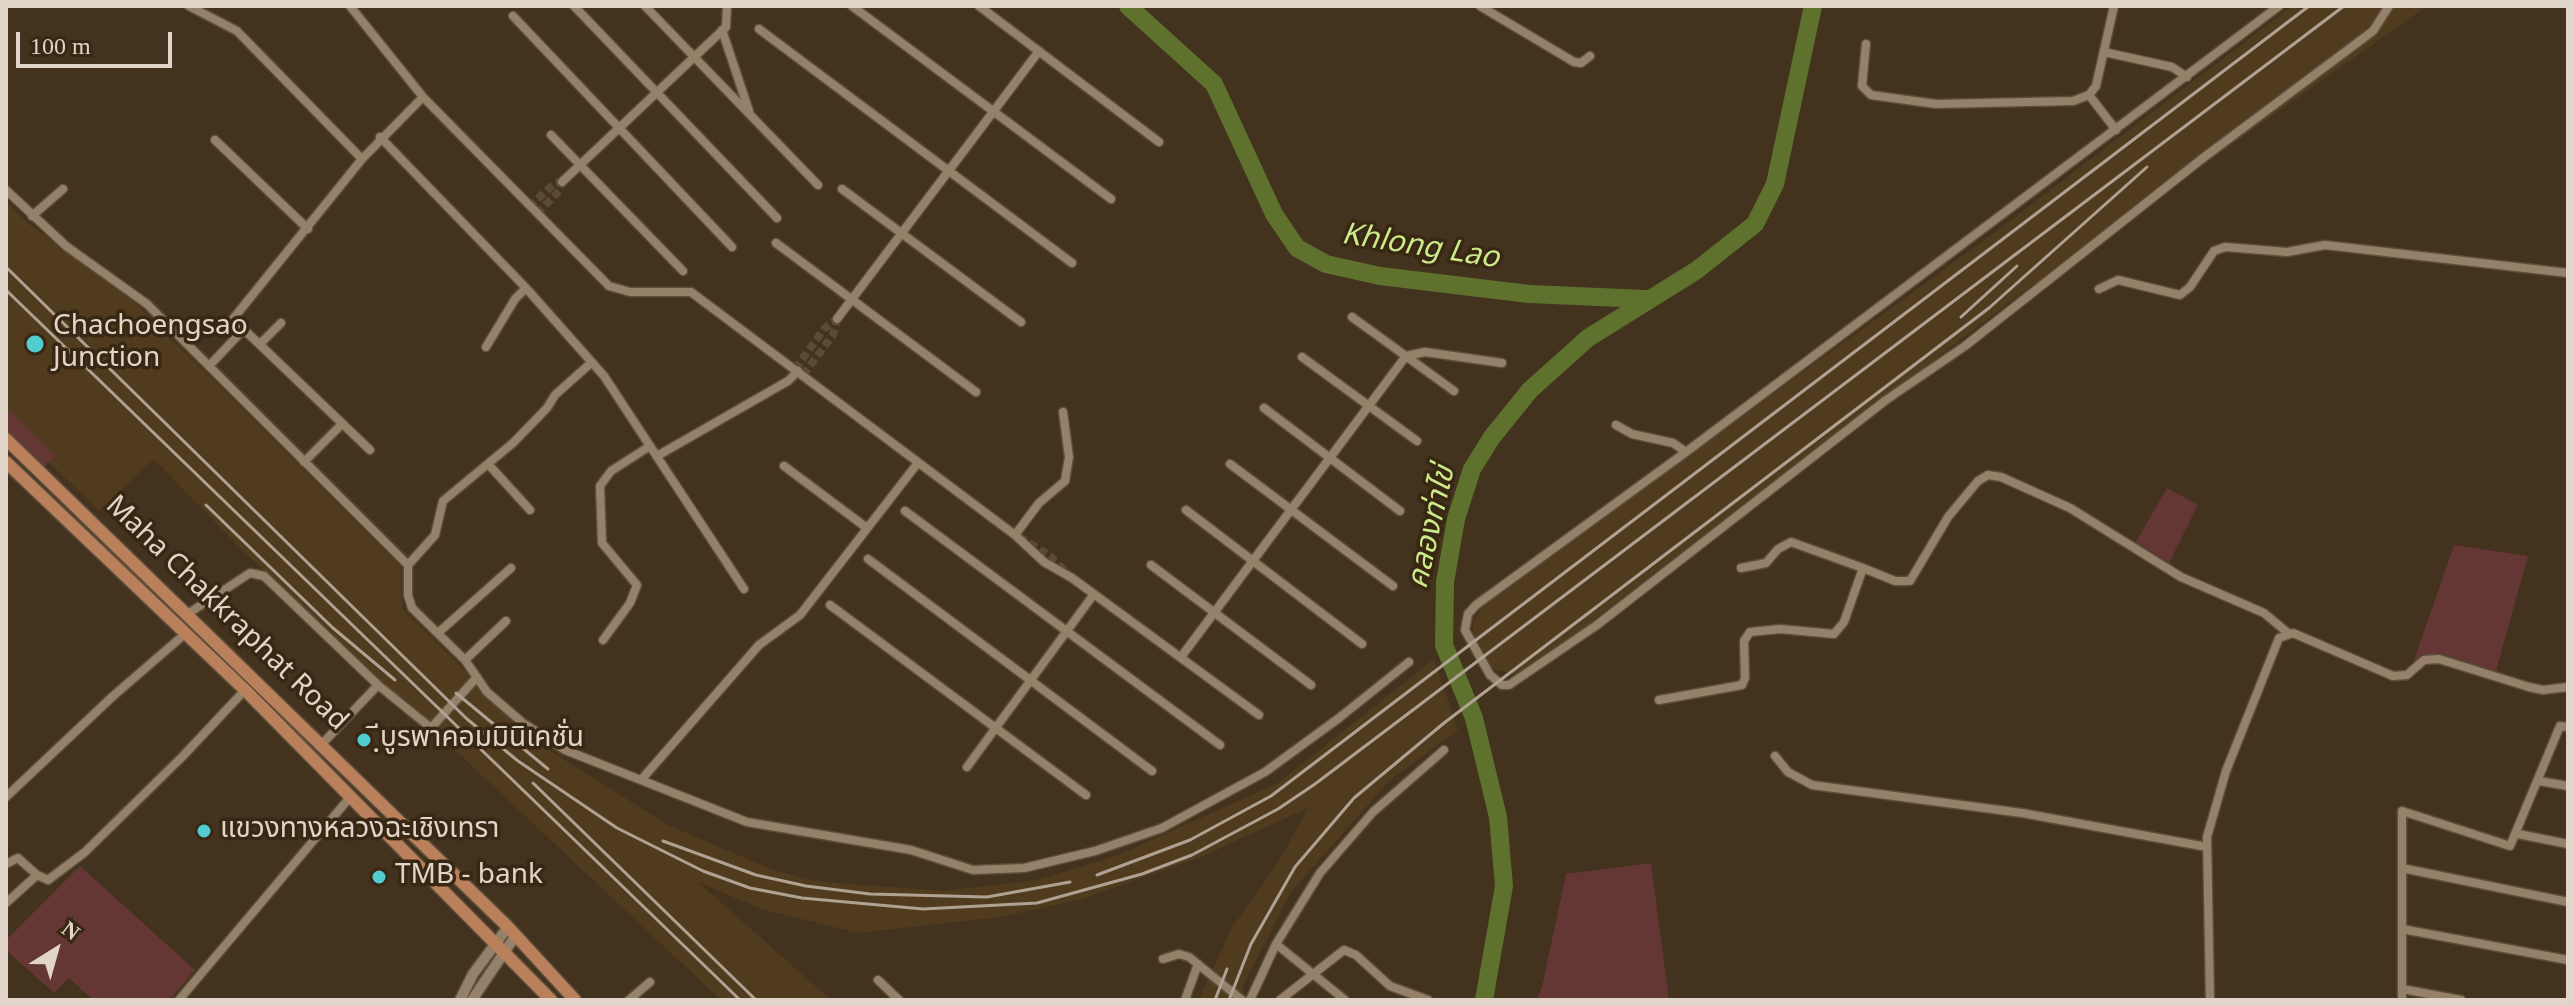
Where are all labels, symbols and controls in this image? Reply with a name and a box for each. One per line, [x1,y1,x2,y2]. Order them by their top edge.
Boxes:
scale bar [20,16,176,66]
text: 100 m [30,33,91,59]
water label: Khlong Lao [1339,219,1501,279]
place label: Chachoengsao Junction [53,311,248,377]
marker: Chachoengsao Junction [24,333,46,355]
water label: คลองท่าไข่ [1402,463,1466,593]
street label: Maha Chakkraphat Road [97,491,353,739]
place label: ฺีบูรพาคอมมินิเคชั่น [380,723,584,757]
marker: ฺีบูรพาคอมมินิเคชั่น [355,731,373,749]
place label: แขวงทางหลวงฉะเชิงเทรา [220,814,499,848]
marker: แขวงทางหลวงฉะเชิงเทรา [195,822,213,840]
place label: TMB - bank [395,860,543,894]
marker: TMB - bank [370,868,388,886]
north arrow [16,910,96,990]
text: N [57,916,85,945]

